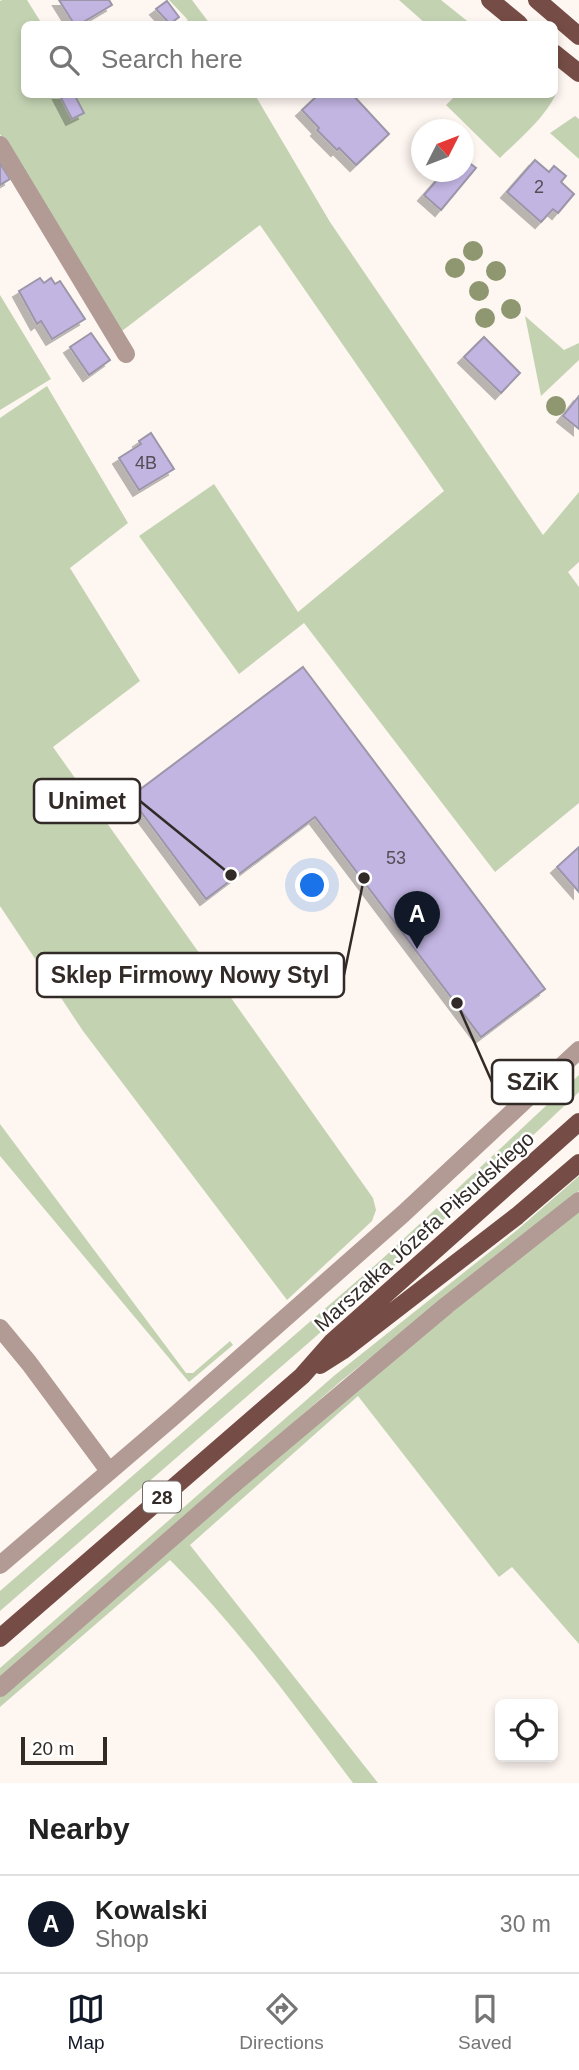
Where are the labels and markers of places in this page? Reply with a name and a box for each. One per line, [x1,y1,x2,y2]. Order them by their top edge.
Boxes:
callout: Unimet [34,779,140,823]
pin: A [394,891,440,949]
callout: Sklep Firmowy Nowy Styl [37,953,344,997]
callout: SZiK [492,1060,573,1104]

